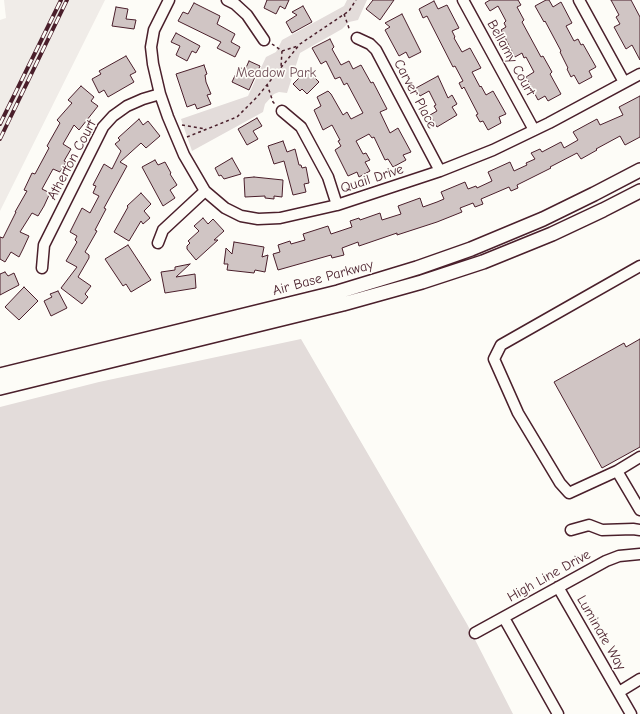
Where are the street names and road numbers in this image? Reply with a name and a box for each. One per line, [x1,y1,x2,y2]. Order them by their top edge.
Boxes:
street label: Bellamy Court [483,17,539,99]
street label: Carver Place [390,56,440,132]
street label: Atherton Court [44,117,100,203]
street label: Quail Drive [338,161,406,197]
street label: Air Base Parkway [271,257,375,299]
street label: High Line Drive [504,546,594,606]
street label: Luminate Way [573,593,629,673]

